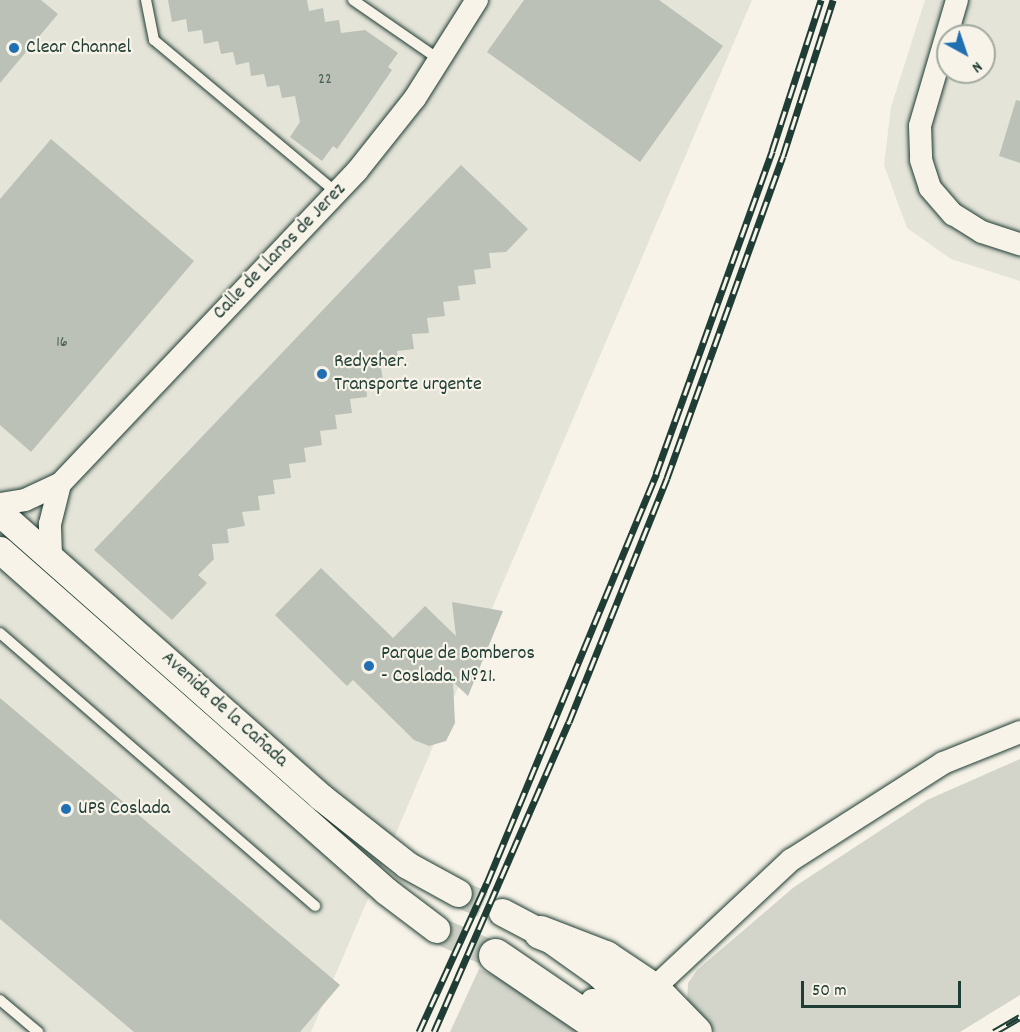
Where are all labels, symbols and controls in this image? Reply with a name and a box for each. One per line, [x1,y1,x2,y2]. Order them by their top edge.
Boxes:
north arrow [936,24,996,84]
place label: Clear Channel [26,36,131,60]
marker: Clear Channel [7,41,21,55]
text: N [966,55,987,78]
house number: 22 [318,70,332,90]
street label: Calle de Llanos de Jerez [208,179,352,325]
house number: 16 [56,333,68,353]
place label: Redysher. Transporte urgente [334,350,482,397]
marker: Redysher. Transporte urgente [315,367,329,381]
place label: Parque de Bomberos - Coslada. Nº21. [381,642,535,689]
street label: Avenida de la Cañada [156,647,292,773]
marker: Parque de Bomberos - Coslada. Nº21. [362,659,376,673]
place label: UPS Coslada [78,797,170,821]
marker: UPS Coslada [59,802,73,816]
scale bar [804,969,964,1007]
text: 50 m [812,979,847,1004]

